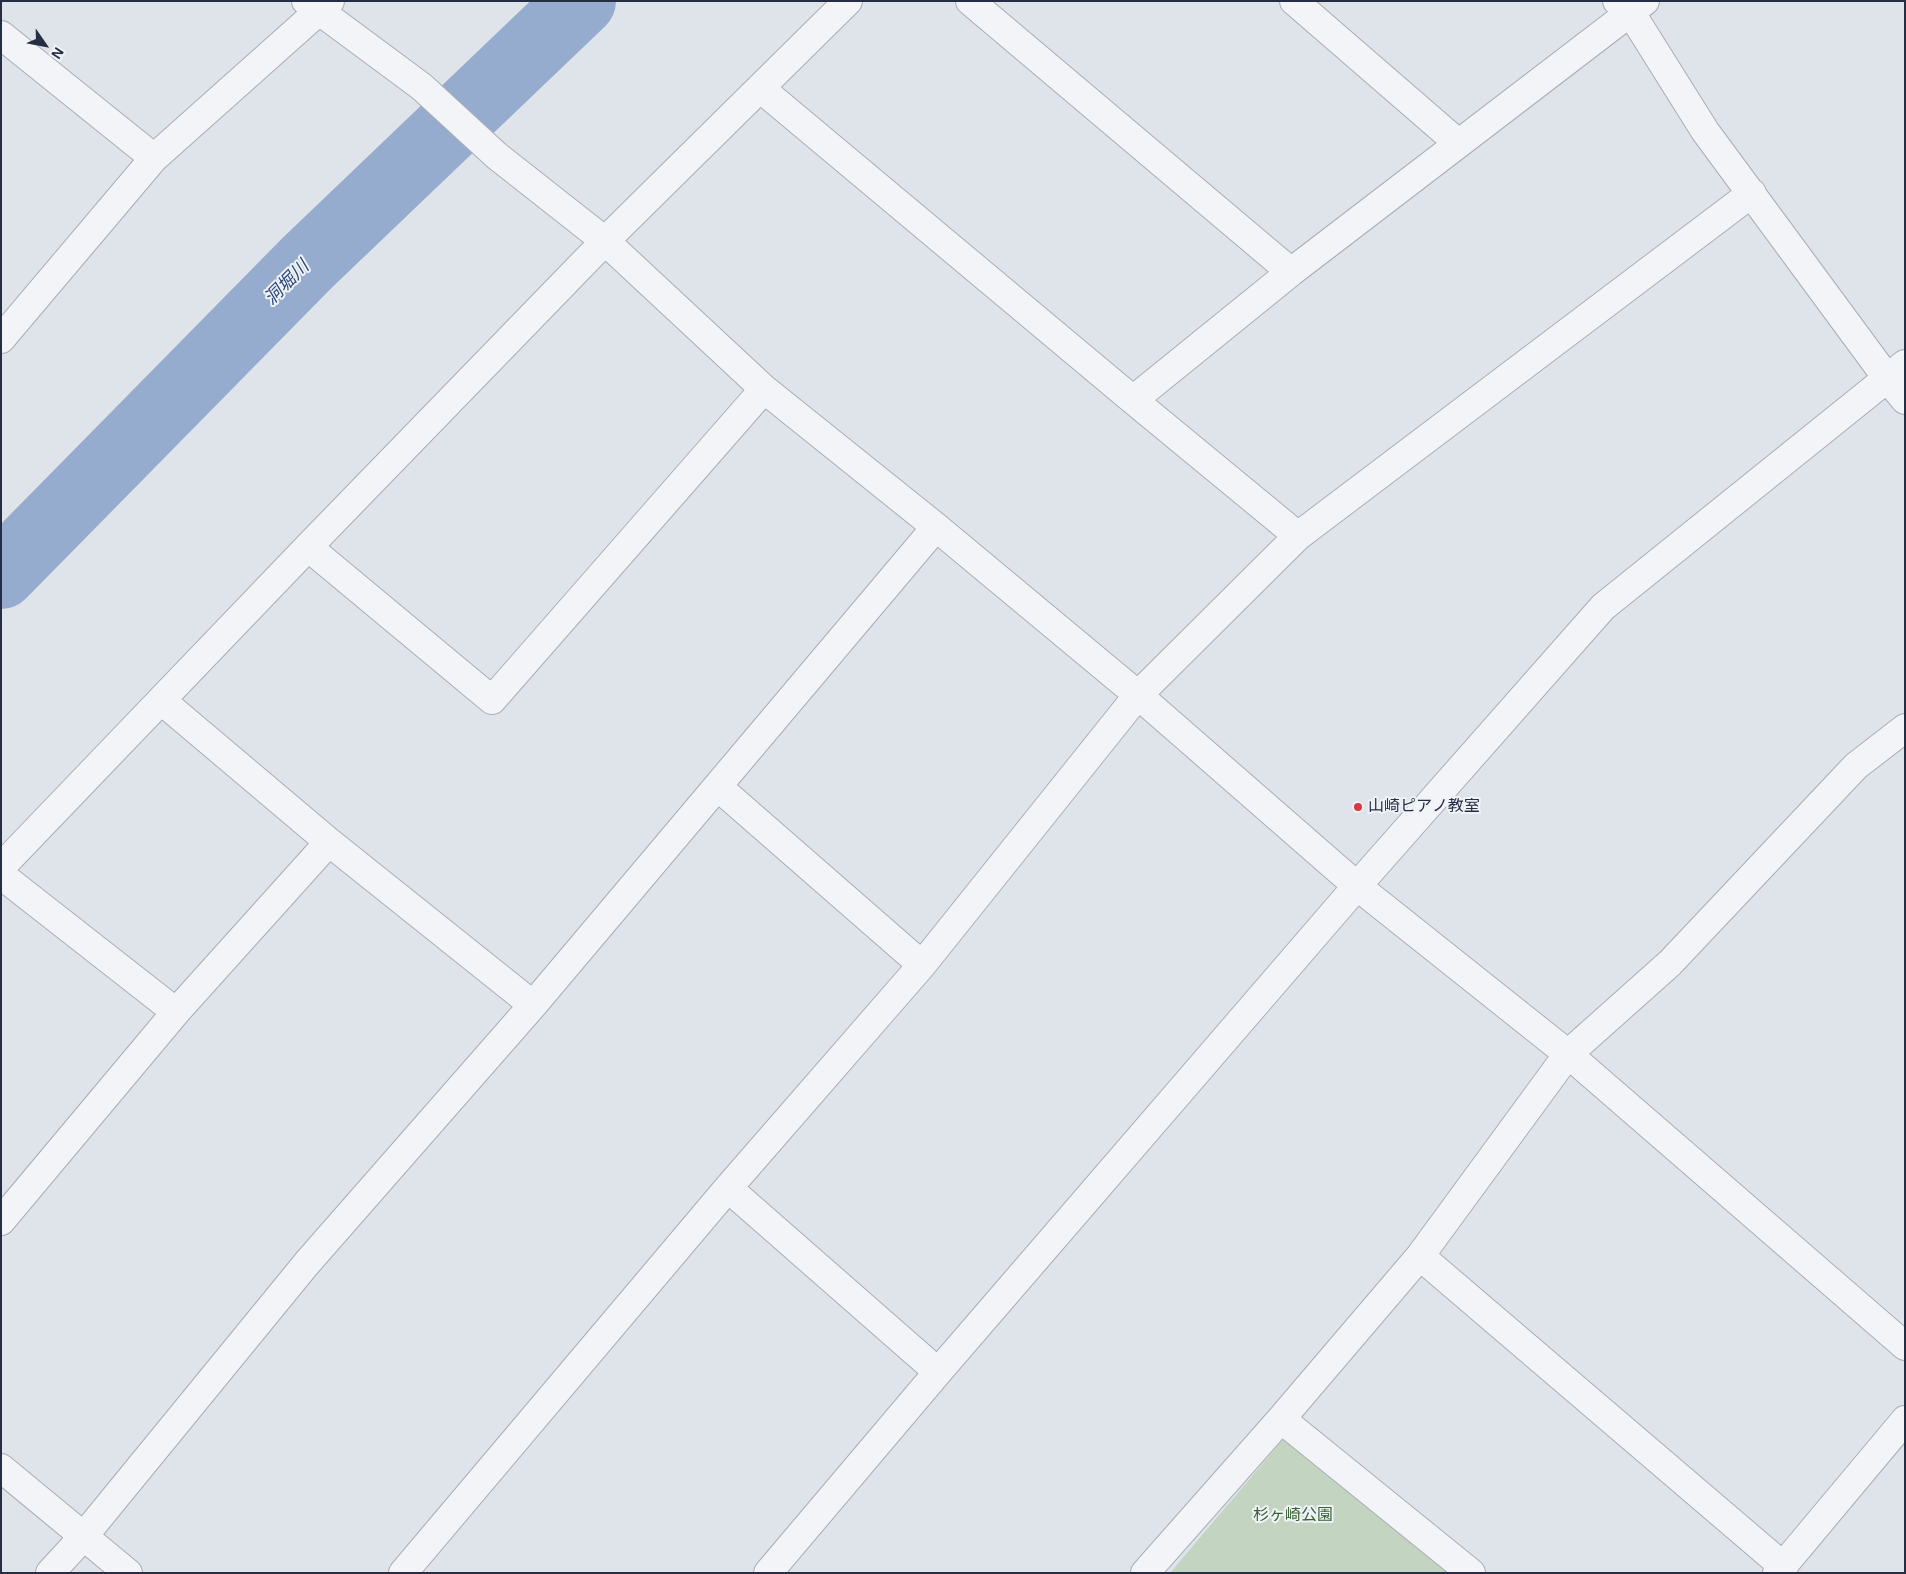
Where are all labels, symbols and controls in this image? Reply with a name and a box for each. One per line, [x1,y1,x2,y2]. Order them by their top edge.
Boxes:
north arrow [20,20,70,70]
text: N [48,45,67,62]
water label: 洞堀川 [260,256,314,310]
place label: 山崎ピアノ教室 [1368,797,1480,817]
marker: 山崎ピアノ教室 [1352,801,1364,813]
park label: 杉ヶ崎公園 [1253,1506,1333,1526]

